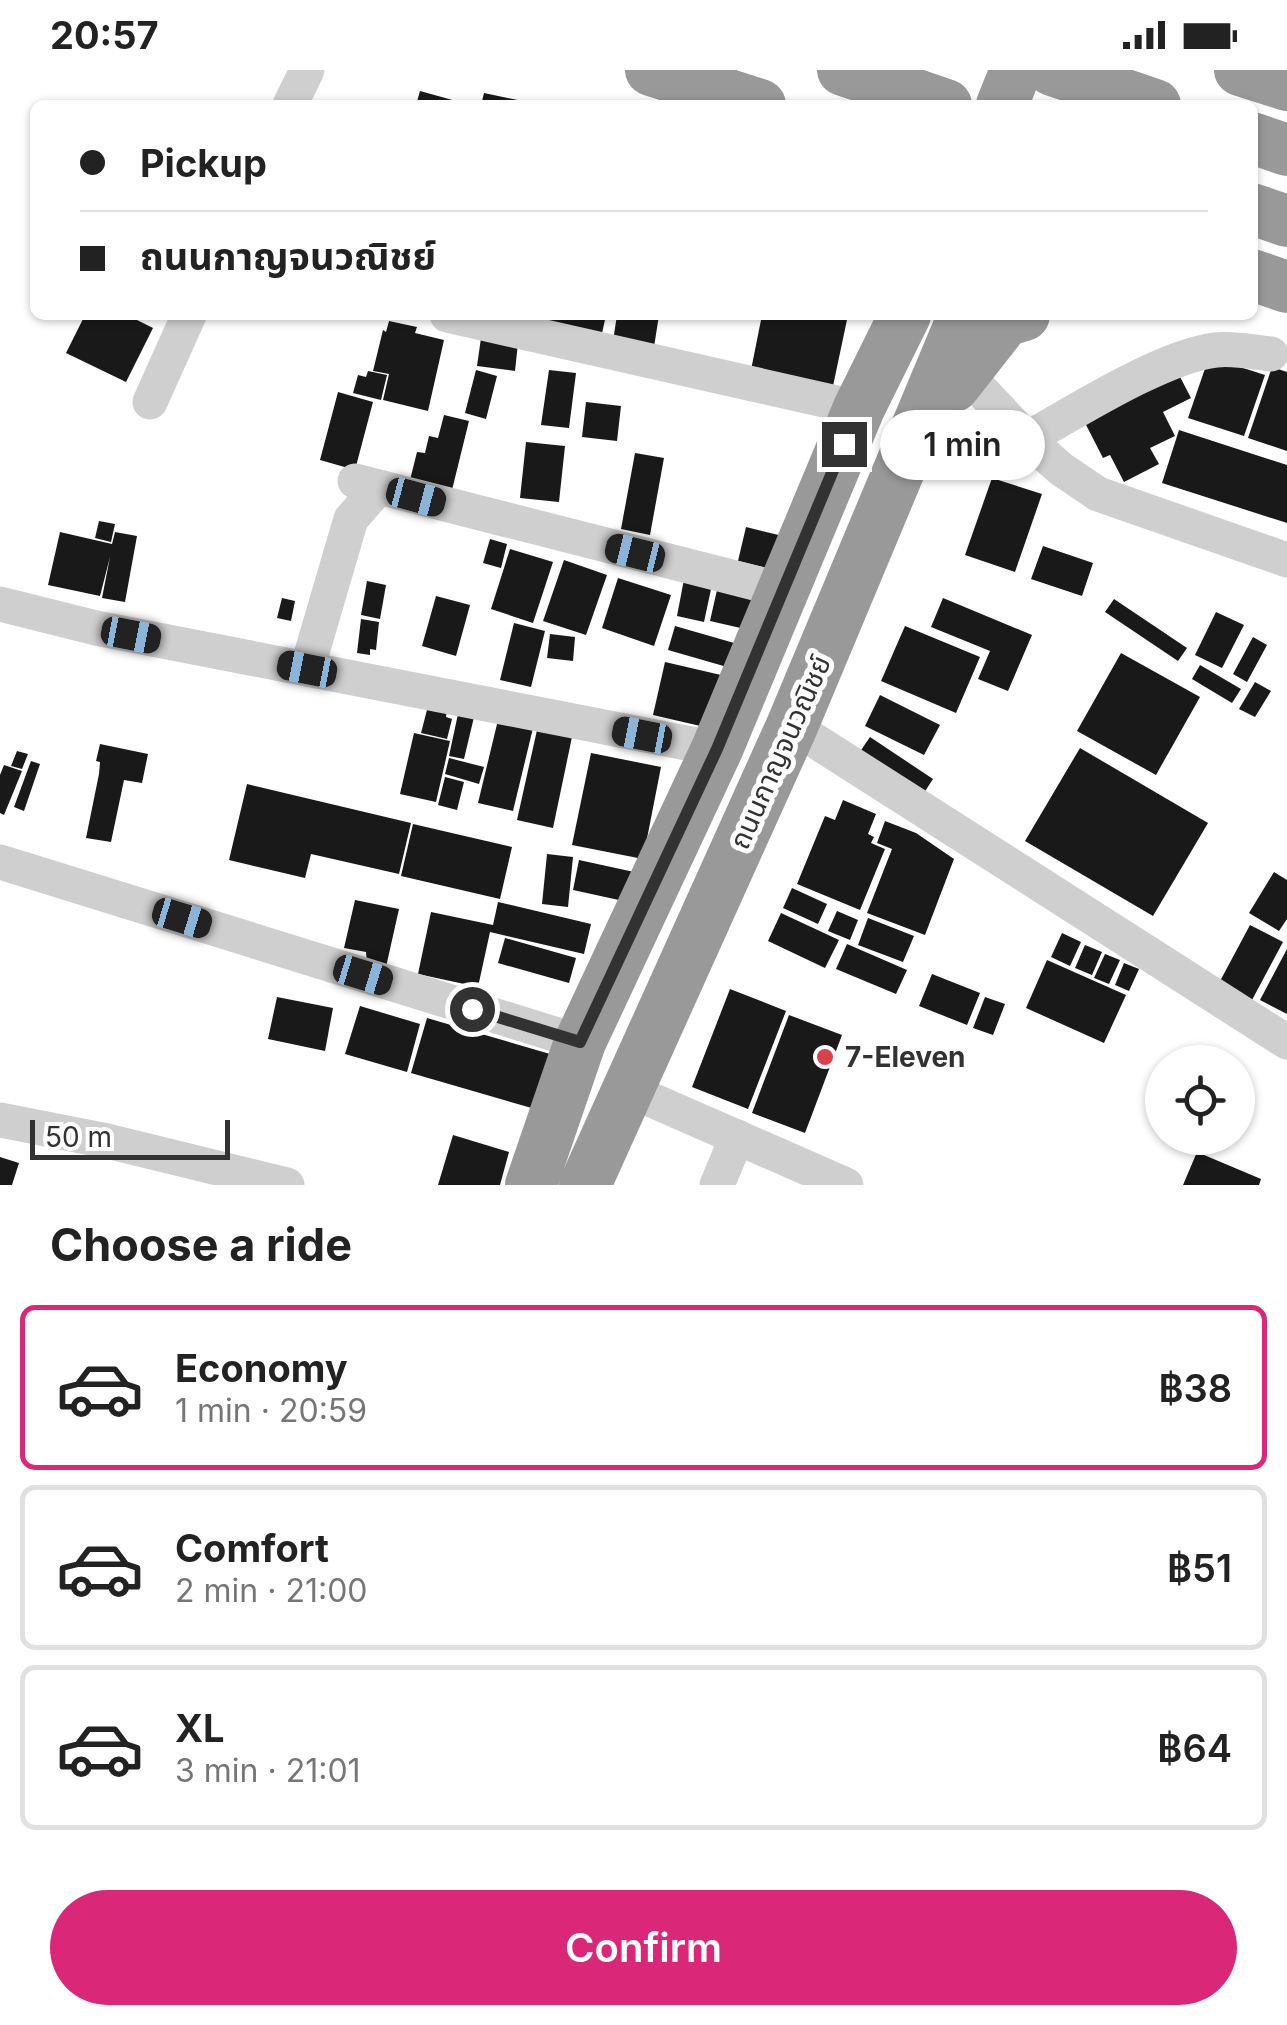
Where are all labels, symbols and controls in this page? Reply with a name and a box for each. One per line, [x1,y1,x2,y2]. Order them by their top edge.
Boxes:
text: 20:57 [50,12,159,58]
text: Pickup [140,140,267,186]
text: ถนนกาญจนวณิชย์ [140,233,436,279]
callout: 1 min [879,409,1044,479]
route end [822,422,867,467]
text: 1 min [923,425,1002,464]
car [383,475,449,519]
car [602,531,668,575]
car [99,615,163,655]
car [275,649,339,689]
street label: ถนนกาญจนวณิชย์ [722,650,838,854]
car [610,715,674,755]
car [149,895,215,941]
car [330,952,396,998]
route start [450,987,495,1032]
place label: 7-Eleven [845,1040,966,1074]
map controls [1145,1045,1255,1155]
button: locate [1145,1045,1255,1155]
marker: 7-Eleven [814,1046,836,1068]
scale bar [30,1115,230,1160]
text: 50 m [45,1120,112,1154]
text: Choose a ride [50,1217,352,1272]
icon: car [55,1343,145,1433]
text: Economy [175,1345,348,1391]
text: ฿38 [1158,1365,1232,1411]
text: 1 min · 20:59 [175,1391,367,1430]
icon: car [55,1523,145,1613]
text: Comfort [175,1525,329,1571]
text: ฿51 [1167,1545,1232,1591]
text: 2 min · 21:00 [175,1571,368,1610]
icon: car [55,1703,145,1793]
text: XL [175,1705,225,1751]
text: ฿64 [1157,1725,1232,1771]
text: 3 min · 21:01 [175,1751,361,1790]
button: Confirm [50,1890,1237,2005]

